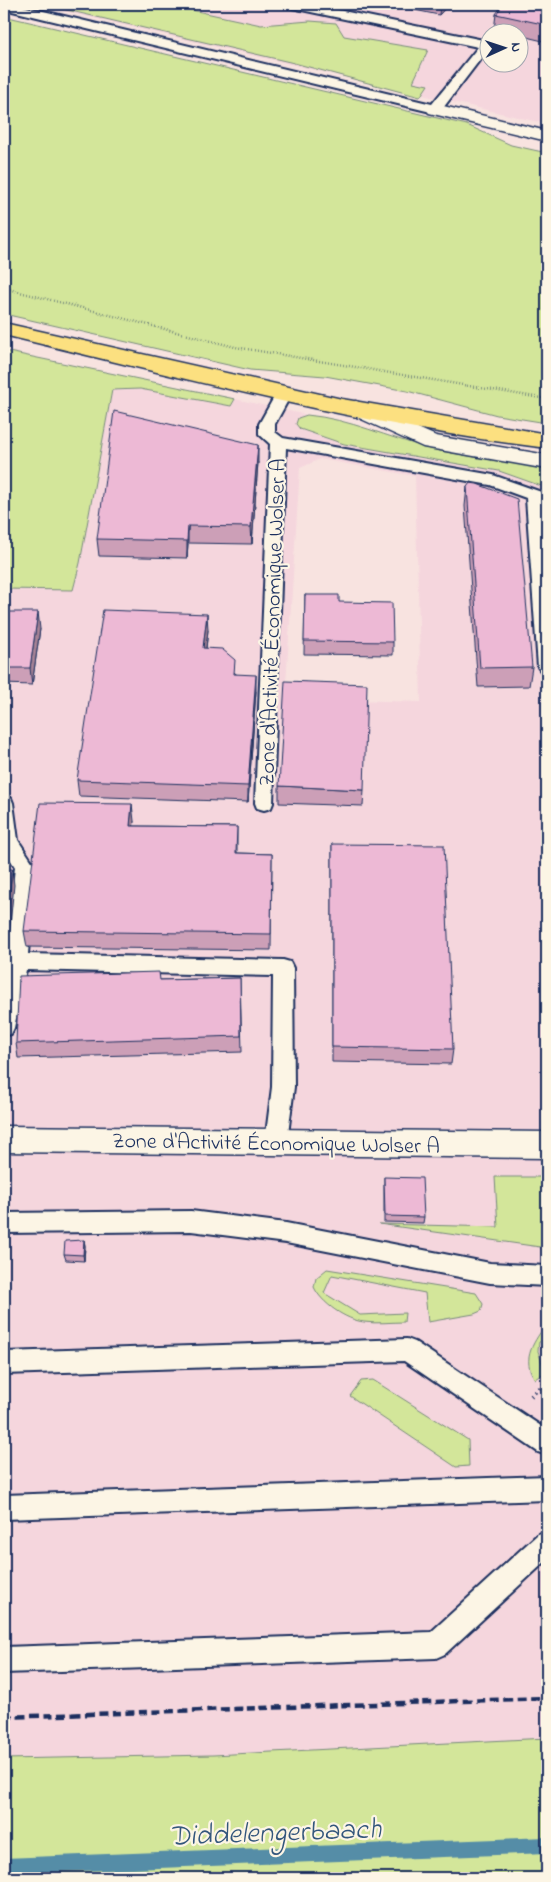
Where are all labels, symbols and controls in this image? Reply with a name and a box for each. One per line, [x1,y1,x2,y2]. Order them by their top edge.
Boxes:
north arrow [478,22,528,72]
text: N [505,42,526,53]
street label: Zone d'Activité Économique Wolser A [252,458,296,787]
street label: Zone d'Activité Économique Wolser A [112,1126,440,1164]
water label: Diddelengerbaach [168,1809,383,1860]

